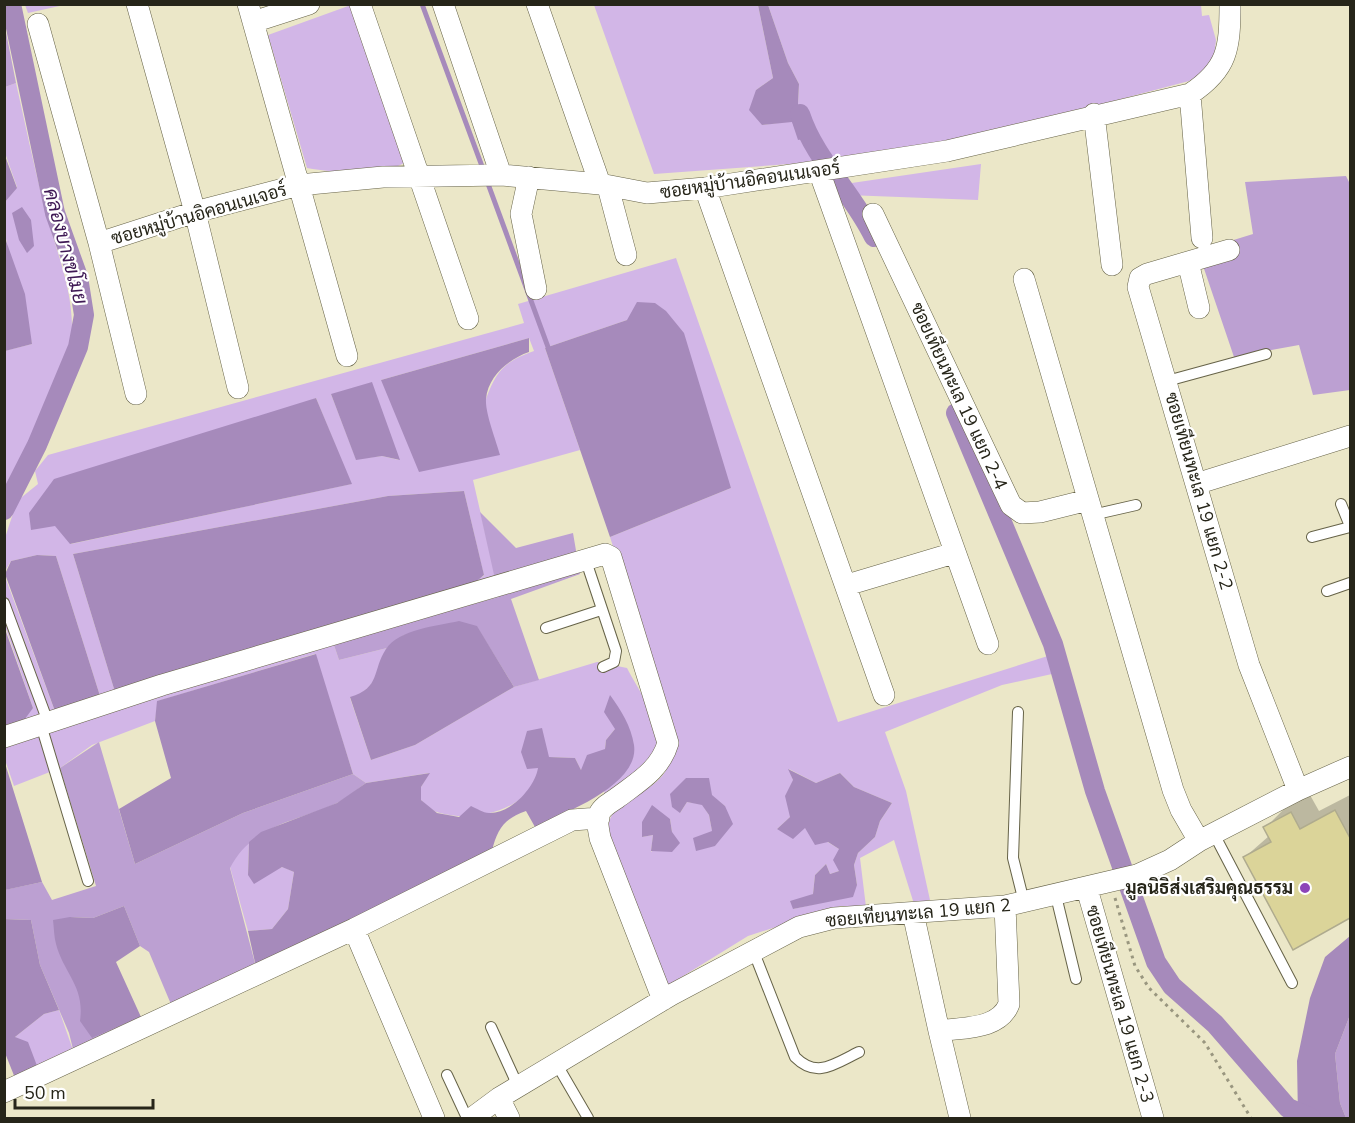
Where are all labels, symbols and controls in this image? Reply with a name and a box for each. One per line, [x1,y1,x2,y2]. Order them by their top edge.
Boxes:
street label: ซอยหมู่บ้านอิคอนเนเจอร์ [658,154,842,206]
street label: ซอยหมู่บ้านอิคอนเนเจอร์ [108,176,290,252]
water label: คลองบางขโมย [37,185,94,308]
street label: ซอยเทียนทะเล 19 แยก 2-4 [905,298,1014,494]
street label: ซอยเทียนทะเล 19 แยก 2-2 [1159,389,1240,593]
place label: มูลนิธิส่งเสริมคุณธรรม [1125,876,1293,902]
marker: มูลนิธิส่งเสริมคุณธรรม [1298,881,1312,895]
street label: ซอยเทียนทะเล 19 แยก 2 [824,892,1012,933]
street label: ซอยเทียนทะเล 19 แยก 2-3 [1080,902,1161,1106]
scale bar [15,1072,153,1110]
text: 50 m [24,1081,66,1105]

